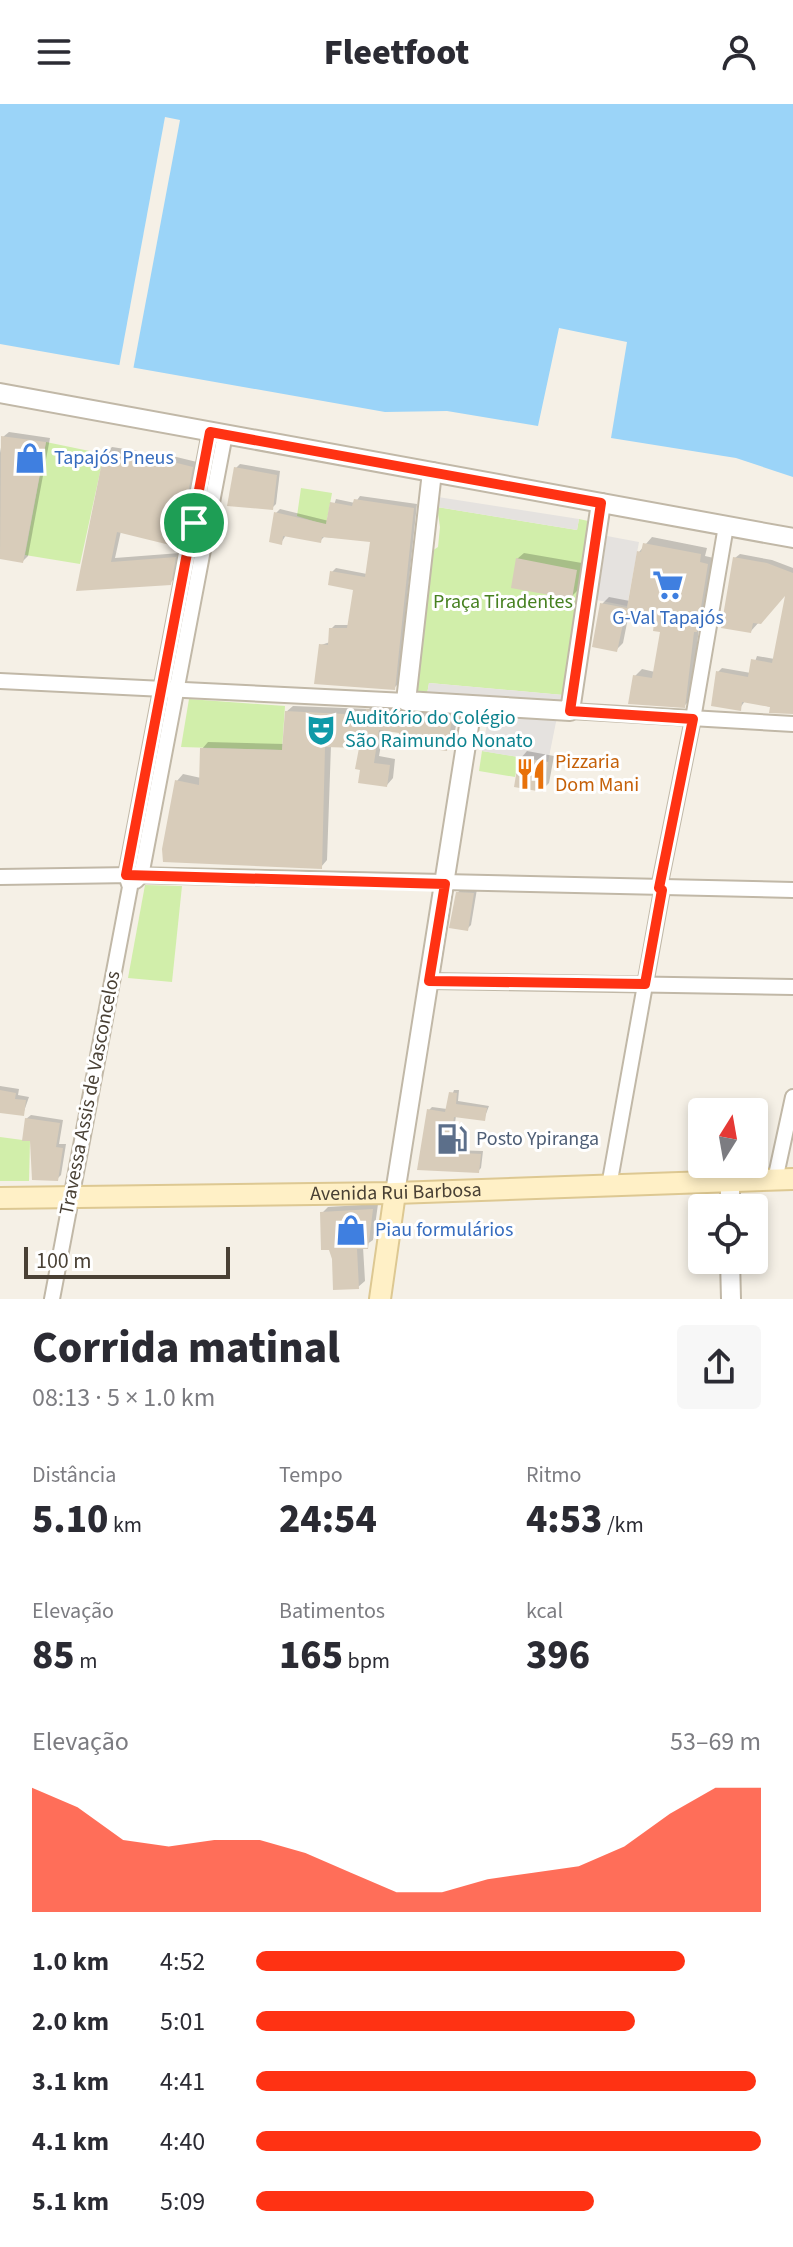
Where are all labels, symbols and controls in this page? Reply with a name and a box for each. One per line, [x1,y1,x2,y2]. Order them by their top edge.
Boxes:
text: Fleetfoot [324,27,469,78]
icon: menu [32,30,76,74]
icon: person [717,30,761,74]
shop icon: Tapajós Pneus [13,441,47,475]
place label: Tapajós Pneus [54,444,174,472]
pin [160,489,228,557]
icon: arrive [172,501,216,545]
supermarket icon: G-Val Tapajós [651,568,685,602]
park label: Praça Tiradentes [433,588,573,616]
place label: G-Val Tapajós [612,604,724,632]
place label: Auditório do Colégio São Raimundo Nonato [345,704,533,755]
theatre icon: Auditório do Colégio São Raimundo Nonato [304,713,338,747]
place label: Pizzaria Dom Mani [555,748,639,799]
restaurant icon: Pizzaria Dom Mani [514,757,548,791]
street label: Travessa Assis de Vasconcelos [53,968,127,1218]
north arrow [688,1098,768,1178]
map controls [688,1098,768,1274]
fuel station icon: Posto Ypiranga [435,1122,469,1156]
place label: Posto Ypiranga [476,1125,599,1153]
street label: Avenida Rui Barbosa [310,1176,482,1208]
button: locate [688,1194,768,1274]
shop icon: Piau formulários [334,1213,368,1247]
place label: Piau formulários [375,1216,513,1244]
scale bar [24,1243,230,1279]
text: 100 m [36,1245,91,1277]
text: Corrida matinal [32,1317,340,1380]
button: share [677,1325,761,1409]
text: 08:13 · 5 × 1.0 km [32,1379,215,1416]
text: Distância [32,1459,116,1491]
text: Tempo [279,1459,343,1491]
text: Ritmo [526,1459,582,1491]
text: 5.10 [32,1491,108,1548]
text: 24:54 [279,1491,377,1548]
text: 4:53 [526,1491,602,1548]
text: km [108,1509,142,1541]
text: /km [602,1509,644,1541]
text: Elevação [32,1595,114,1627]
text: Batimentos [279,1595,385,1627]
text: kcal [526,1595,563,1627]
text: 85 [32,1627,75,1684]
text: 165 [279,1627,343,1684]
text: 396 [526,1627,590,1684]
text: m [75,1645,97,1677]
text: bpm [343,1645,390,1677]
text: Elevação [32,1723,129,1760]
text: 53–69 m [670,1723,761,1760]
text: 1.0 km [32,1943,109,1980]
text: 4:52 [160,1943,205,1980]
text: 2.0 km [32,2003,109,2040]
text: 5:01 [160,2003,205,2040]
text: 3.1 km [32,2063,109,2100]
text: 4:41 [160,2063,205,2100]
text: 4.1 km [32,2123,109,2160]
text: 4:40 [160,2123,205,2160]
text: 5.1 km [32,2183,109,2220]
text: 5:09 [160,2183,205,2220]

